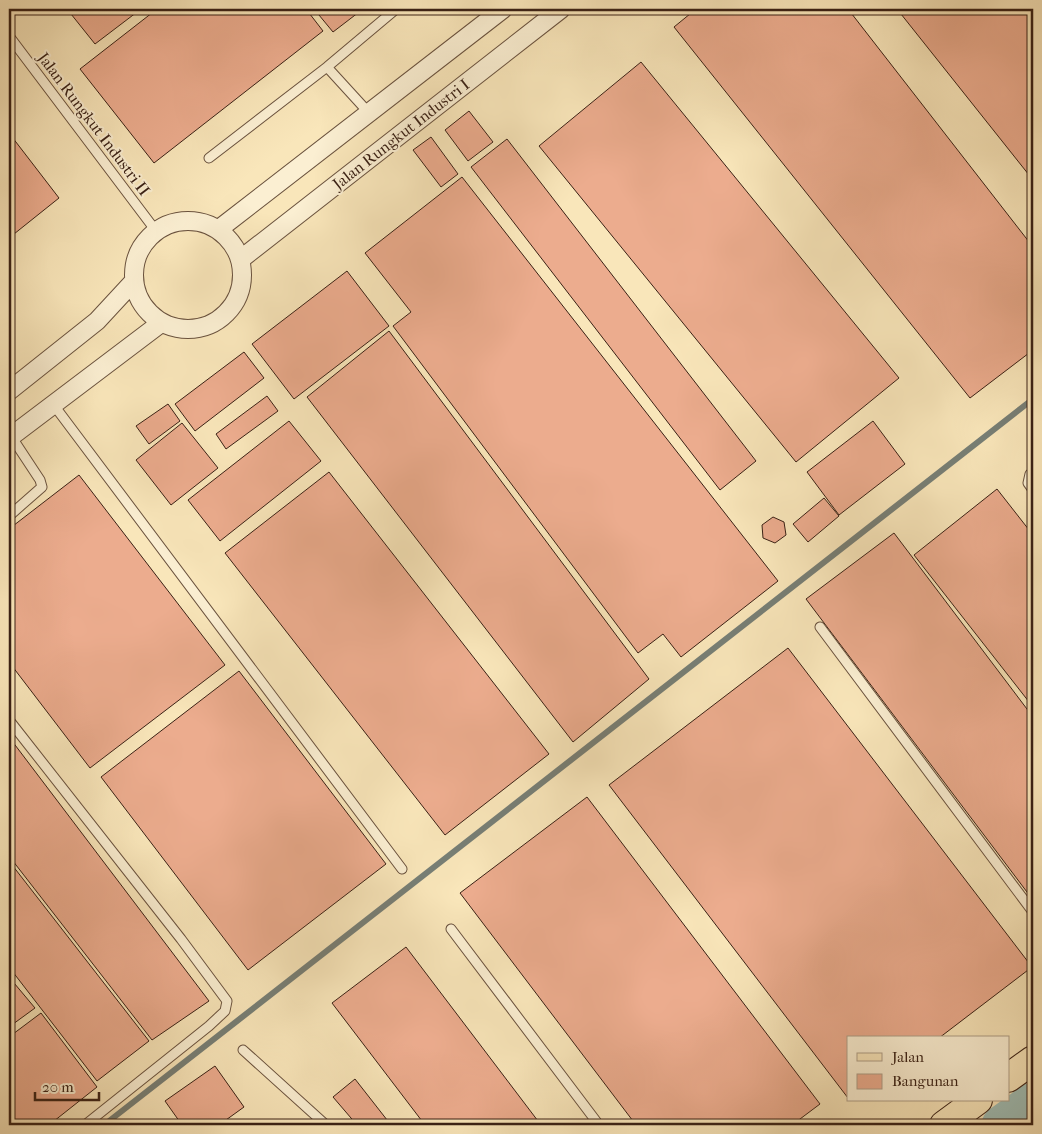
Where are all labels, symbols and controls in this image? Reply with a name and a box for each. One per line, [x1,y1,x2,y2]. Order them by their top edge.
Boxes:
street label: Jalan Rungkut Industri II [33,47,154,199]
street label: Jalan Rungkut Industri I [327,75,473,195]
legend [847,1036,1010,1102]
text: Jalan [891,1048,924,1066]
scale bar [35,1069,99,1101]
text: Bangunan [892,1072,959,1090]
text: 20 m [42,1078,74,1096]

